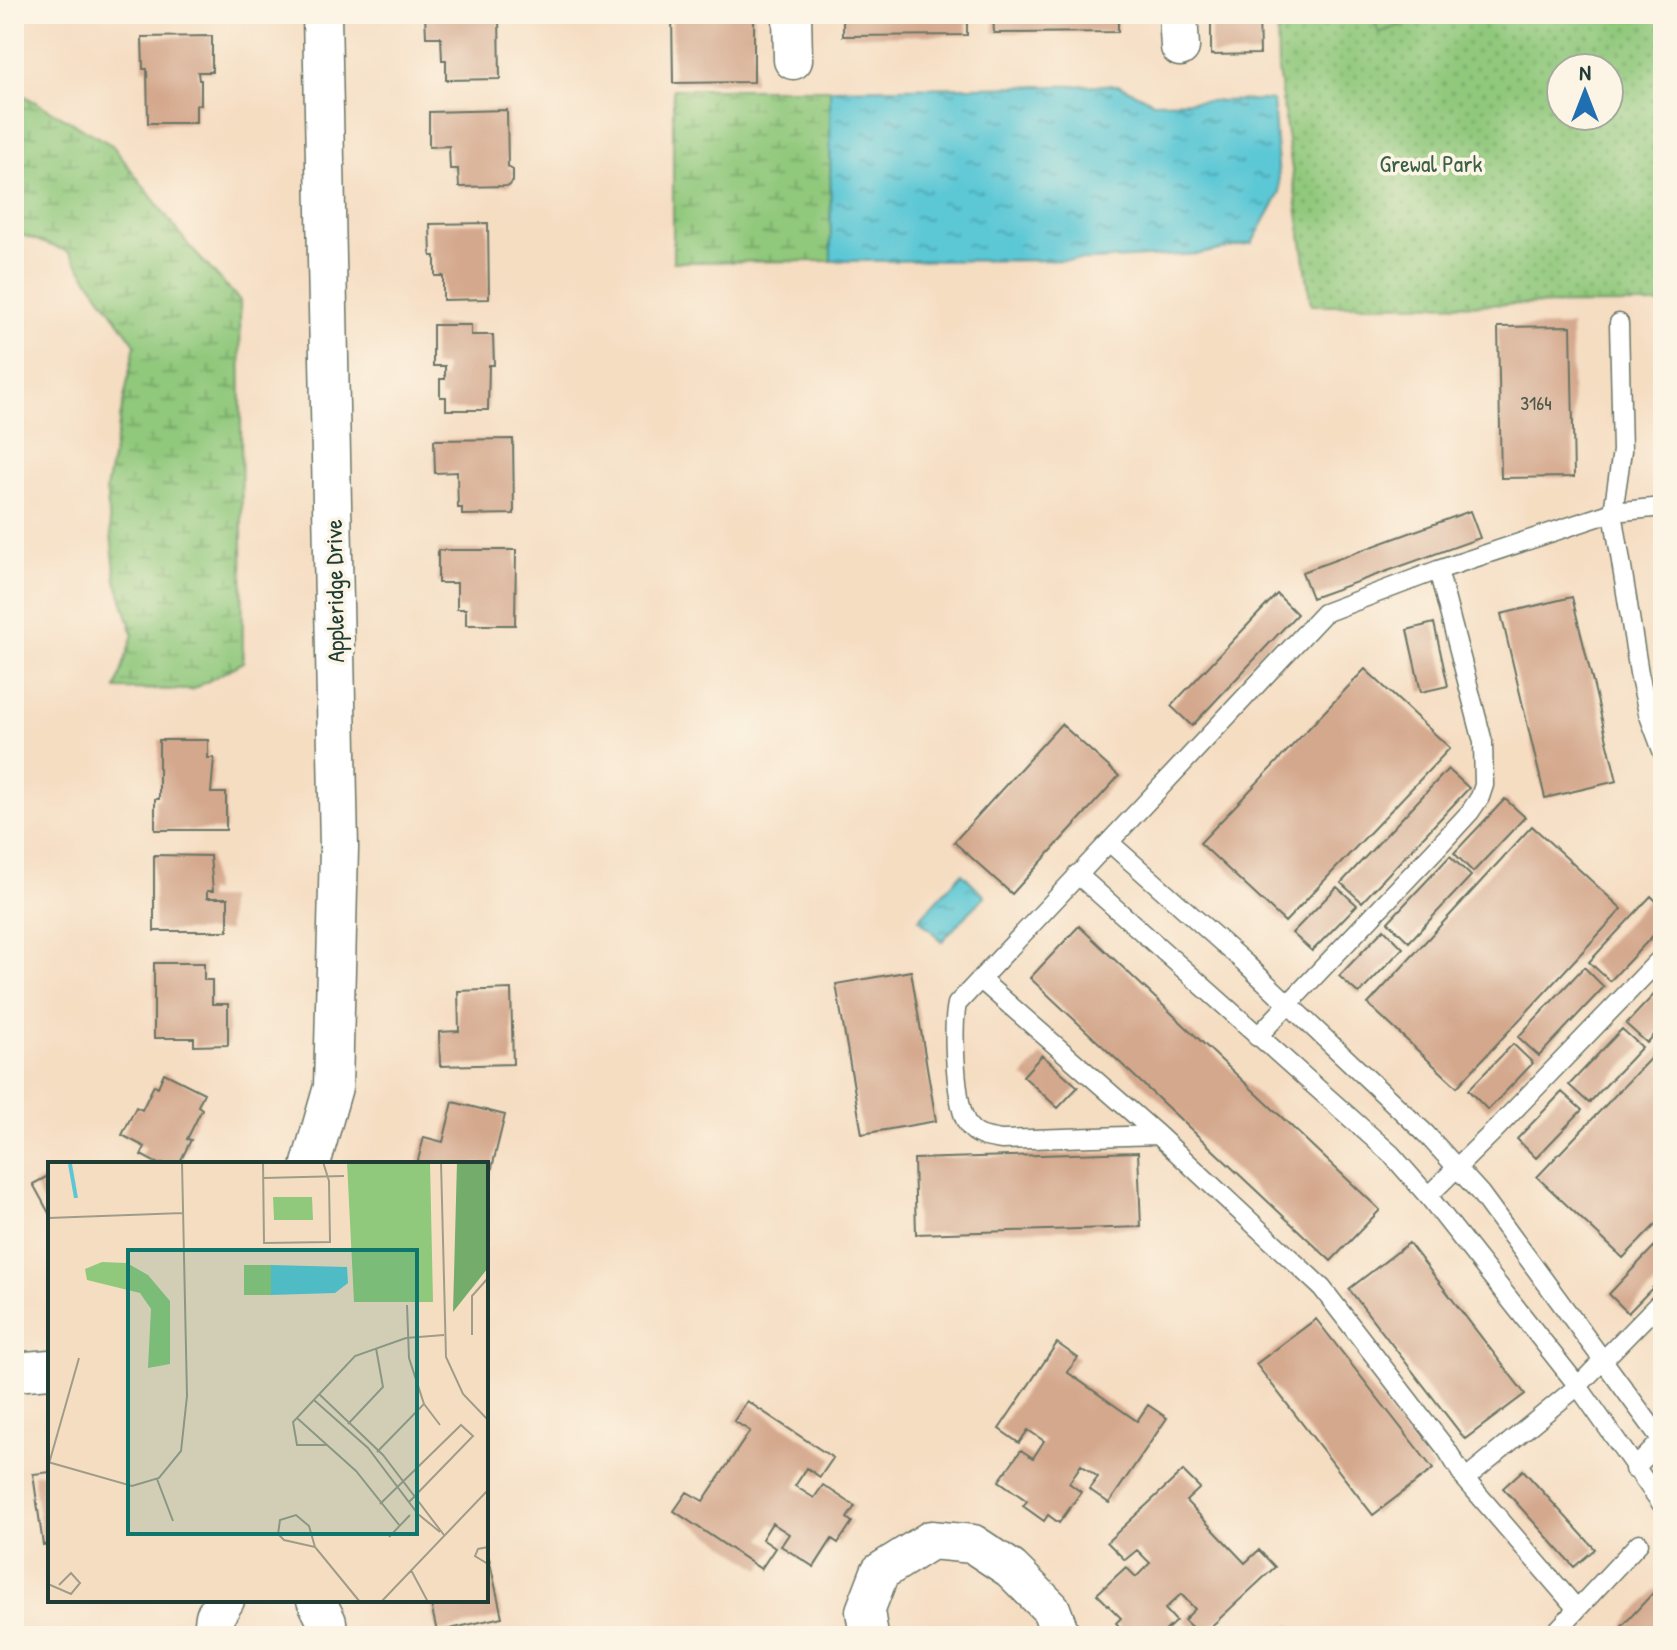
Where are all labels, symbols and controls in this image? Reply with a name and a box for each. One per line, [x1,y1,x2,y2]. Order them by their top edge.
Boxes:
north arrow [1545,52,1625,132]
text: N [1579,57,1591,87]
park label: Grewal Park [1380,147,1482,179]
house number: 3164 [1520,389,1552,416]
street label: Appleridge Drive [317,519,351,663]
inset map [48,1162,488,1602]

